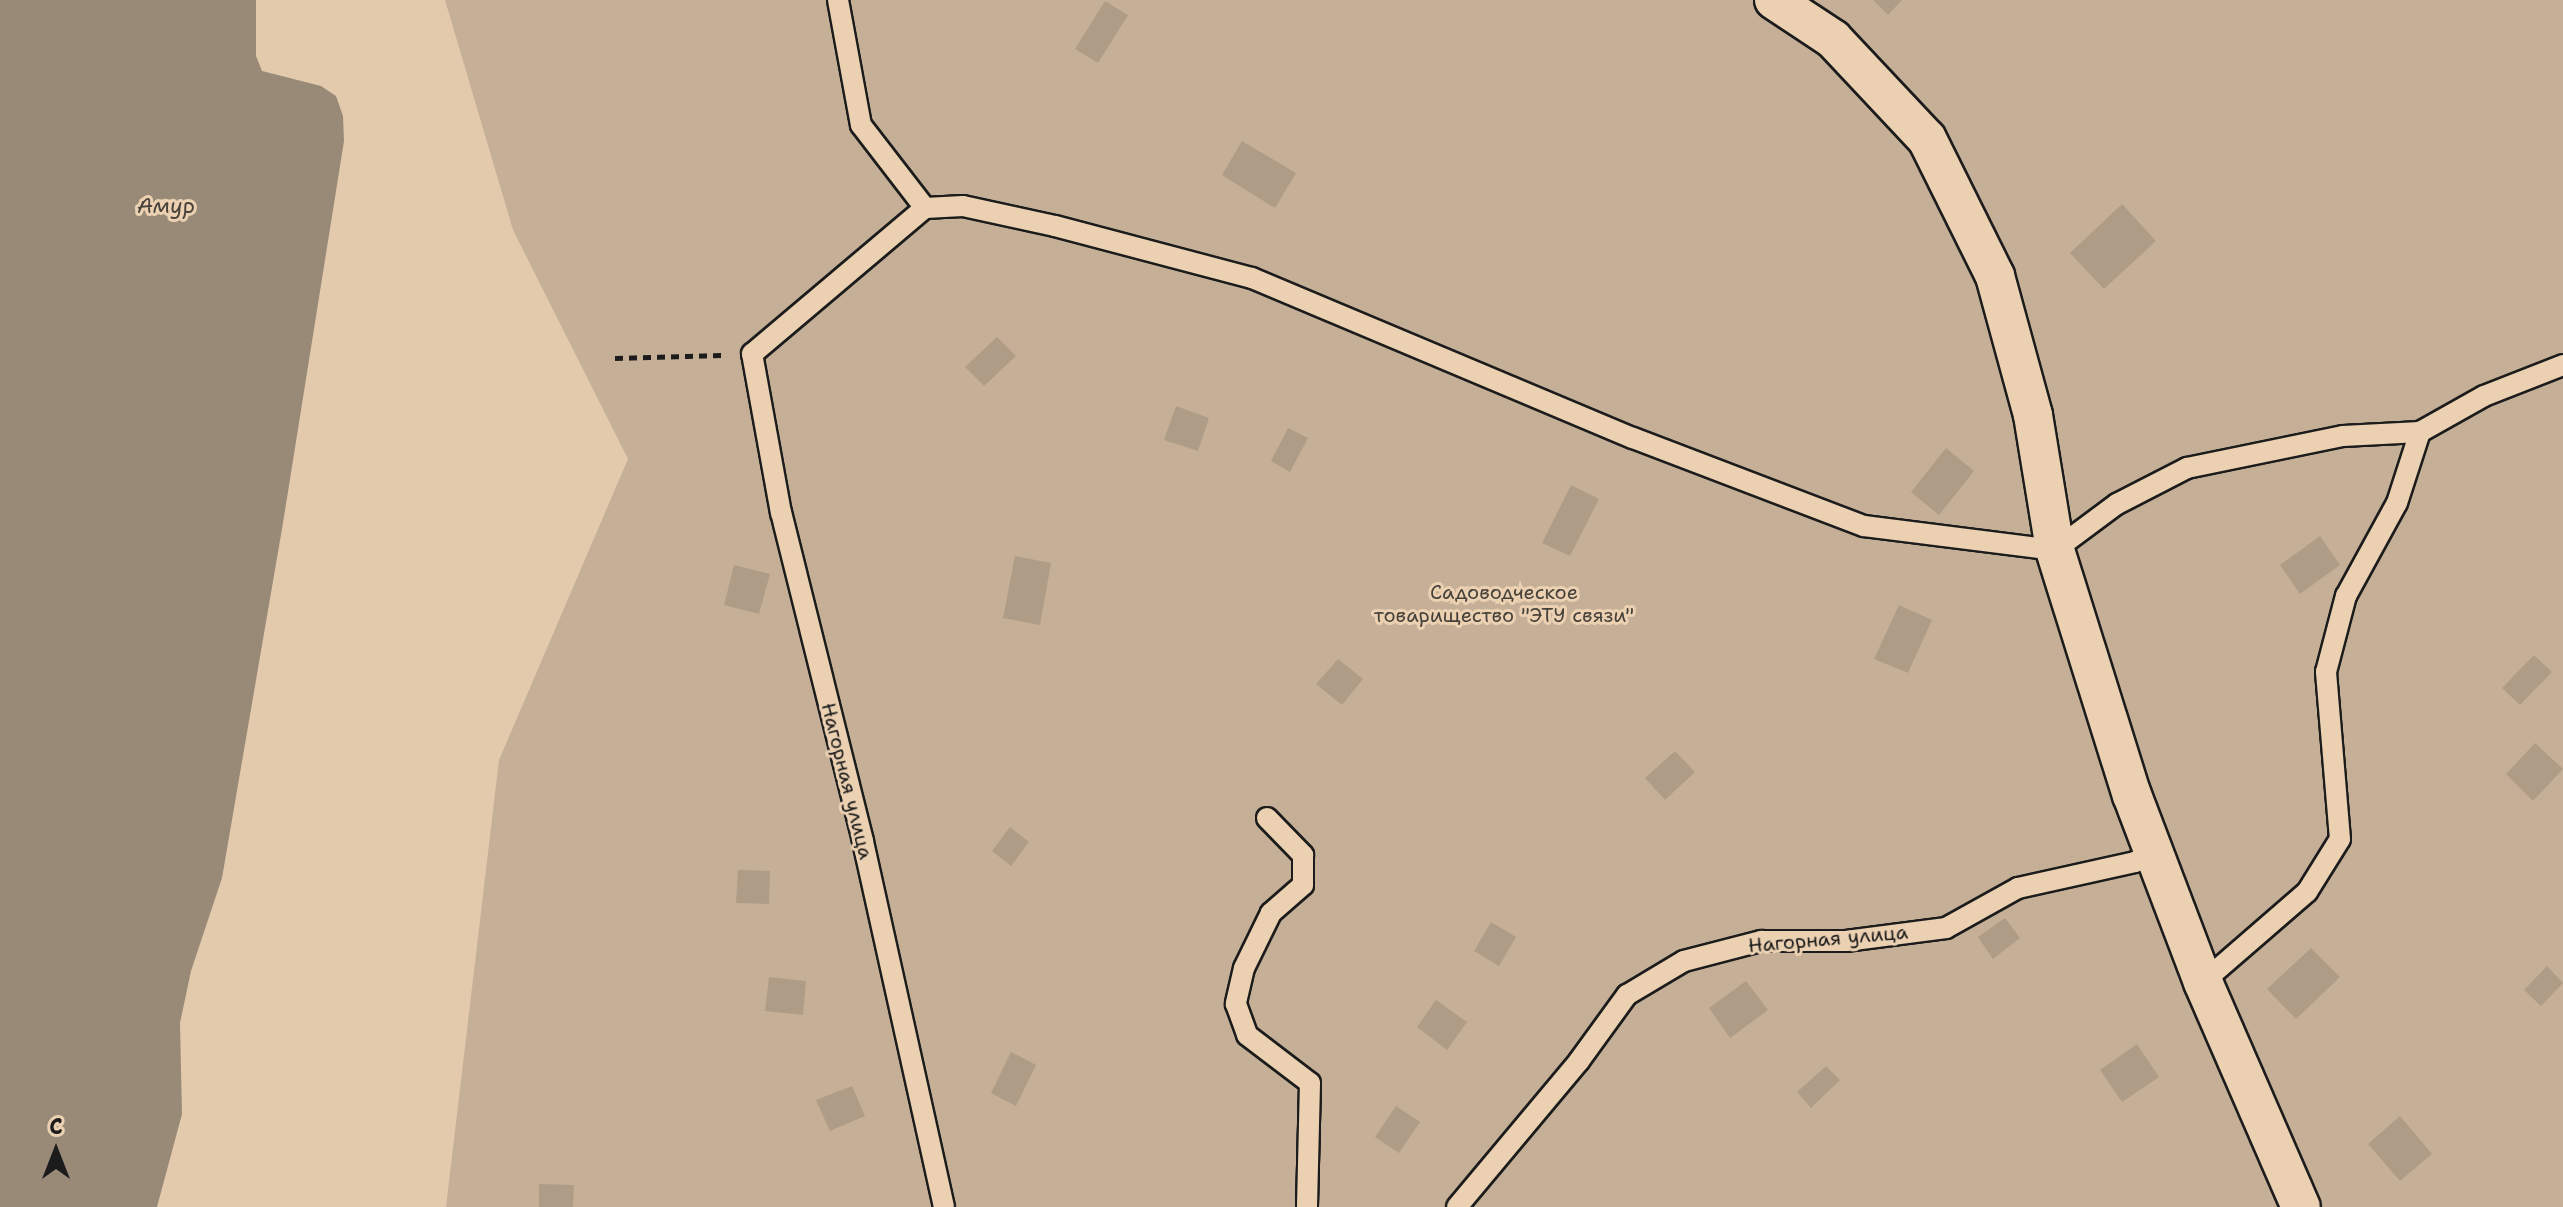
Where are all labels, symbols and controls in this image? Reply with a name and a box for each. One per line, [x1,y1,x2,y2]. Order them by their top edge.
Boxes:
water label: Амур [137,193,195,219]
park label: Садоводческое товарищество "ЭТУ связи" [1374,580,1634,627]
street label: Нагорная улица [816,700,878,862]
street label: Нагорная улица [1747,920,1909,958]
north arrow [16,1111,96,1191]
text: С [49,1112,63,1141]

